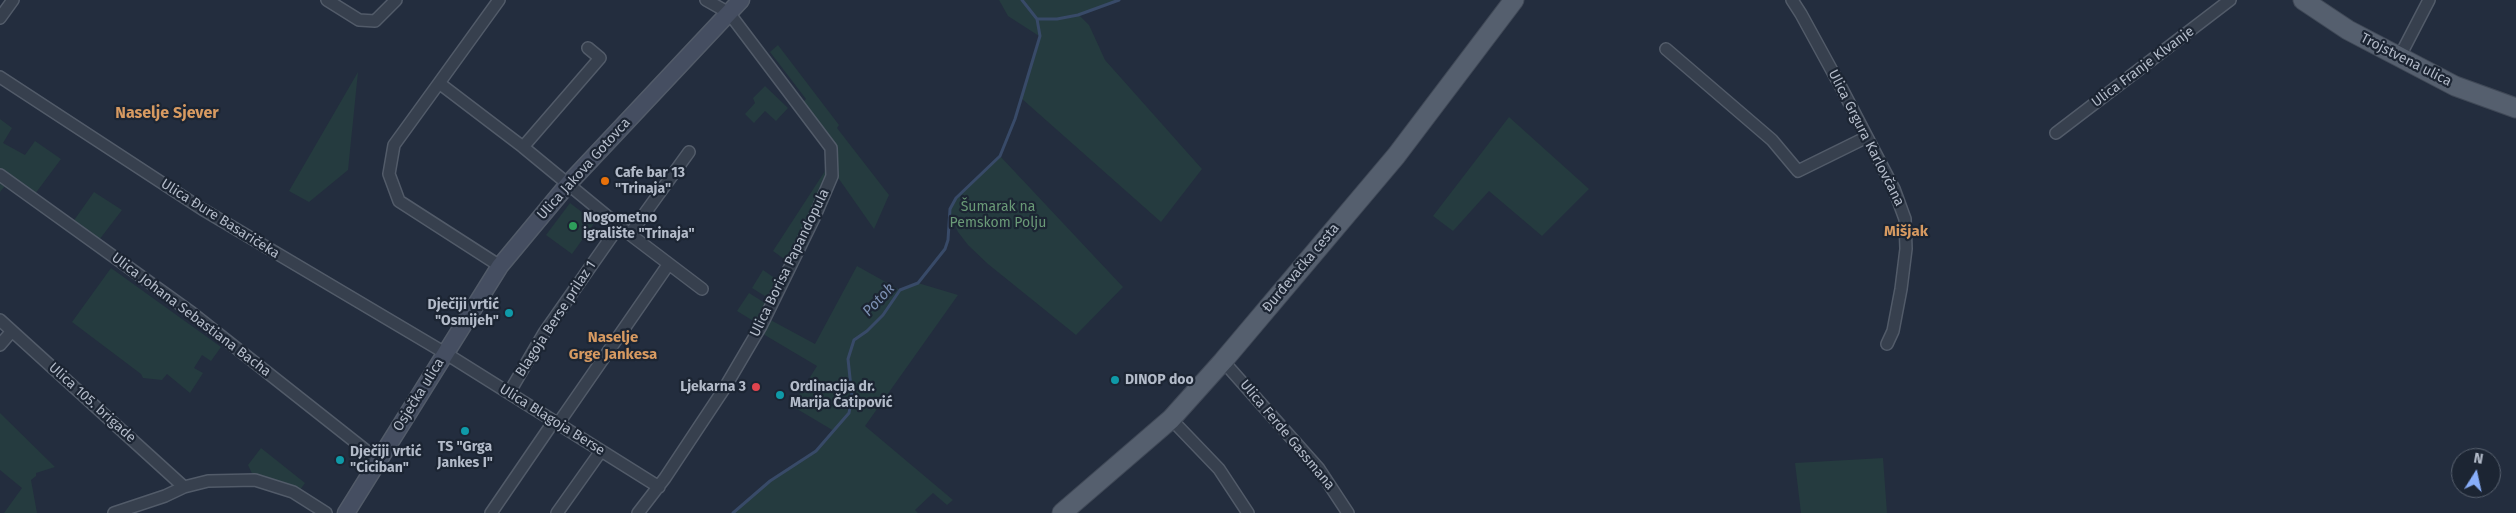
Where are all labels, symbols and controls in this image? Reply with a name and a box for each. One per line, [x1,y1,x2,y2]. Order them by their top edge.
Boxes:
street label: Ulica Franje Klvanje [2089,23,2197,111]
street label: Trojstvena ulica [2358,30,2454,90]
street label: Ulica Grgura Karlovčana [1824,67,1908,209]
district label: Naselje Sjever [115,104,219,124]
street label: Ulica Jakova Gotovca [534,115,634,223]
place label: Cafe bar 13 "Trinaja" [615,165,685,198]
marker: Cafe bar 13 "Trinaja" [599,175,611,187]
street label: Ulica Đure Basaričeka [158,176,282,262]
street label: Ulica Borisa Papandopula [747,186,833,340]
park label: Šumarak na Pemskom Polju [950,199,1046,232]
place label: Nogometno igralište "Trinaja" [583,210,695,242]
marker: Nogometno igralište "Trinaja" [567,220,579,232]
street label: Đurđevačka cesta [1259,220,1343,316]
district label: Mišjak [1884,223,1928,241]
street label: Ulica Johana Sebastiana Bacha [108,250,274,380]
street label: Blagoja Berse prilaz 1 [512,258,600,380]
water label: Potok [859,280,899,320]
place label: Dječiji vrtić "Osmijeh" [428,297,499,330]
marker: Dječiji vrtić "Osmijeh" [503,307,515,319]
district label: Naselje Grge Jankesa [569,329,657,364]
street label: Osječka ulica [390,355,448,435]
street label: Ulica 105. brigade [45,359,139,447]
place label: DINOP doo [1125,372,1194,388]
marker: DINOP doo [1109,374,1121,386]
street label: Ulica Ferde Gassmana [1236,377,1338,493]
place label: Ljekarna 3 [680,379,746,395]
place label: Ordinacija dr. Marija Čatipović [790,379,892,412]
street label: Ulica Blagoja Berse [496,381,608,459]
marker: Ljekarna 3 [750,381,762,393]
marker: Ordinacija dr. Marija Čatipović [774,389,786,401]
marker: TS "Grga Jankes I" [459,425,471,437]
place label: TS "Grga Jankes I" [437,439,493,472]
place label: Dječiji vrtić "Ciciban" [350,444,421,477]
north arrow [2451,448,2501,498]
text: N [2472,450,2485,468]
marker: Dječiji vrtić "Ciciban" [334,454,346,466]

